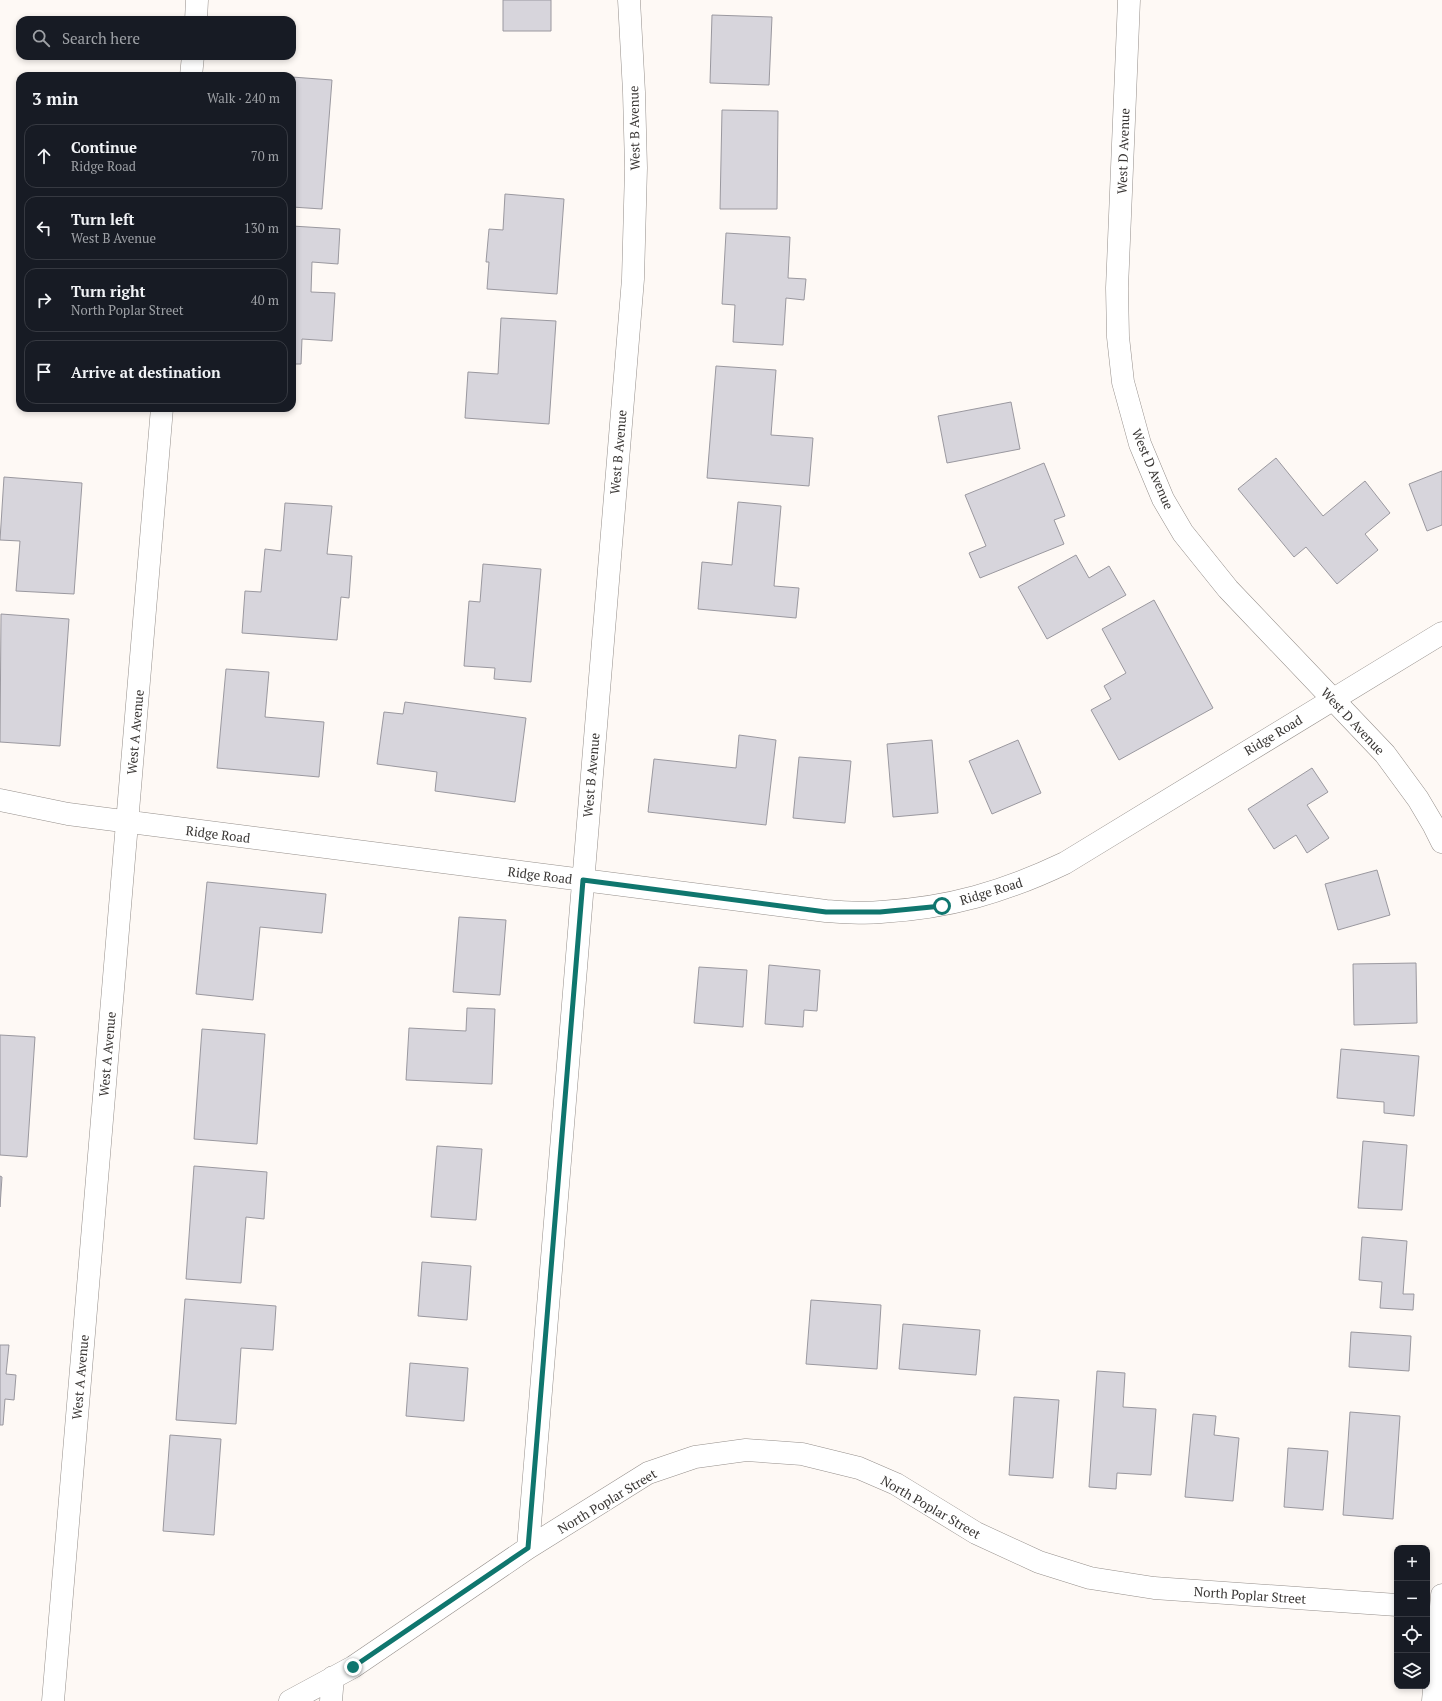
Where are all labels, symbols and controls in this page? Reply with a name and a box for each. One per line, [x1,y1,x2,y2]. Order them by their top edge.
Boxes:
search box [16,16,296,60]
icon: search [30,27,52,49]
text: Search here [62,28,140,48]
street label: West B Avenue [624,85,644,171]
text: 3 min [32,87,79,110]
text: Walk · 240 m [207,89,280,107]
street label: West D Avenue [1113,108,1133,194]
text: Continue [71,137,137,157]
icon: ahead [33,145,55,167]
text: 70 m [251,147,279,165]
text: Ridge Road [71,157,136,175]
text: Turn left [71,209,135,229]
icon: left [33,217,55,239]
text: 130 m [244,219,279,237]
text: West B Avenue [71,229,156,247]
text: Turn right [71,281,146,301]
icon: right [33,289,55,311]
text: 40 m [251,291,279,309]
text: North Poplar Street [71,301,184,319]
icon: arrive [33,361,55,383]
text: Arrive at destination [71,362,221,382]
street label: West B Avenue [605,409,631,495]
street label: West D Avenue [1128,426,1178,512]
street label: West D Avenue [1317,683,1389,759]
street label: West A Avenue [122,689,148,775]
street label: Ridge Road [1241,711,1305,759]
street label: West B Avenue [578,732,604,818]
street label: Ridge Road [185,821,251,847]
street label: Ridge Road [507,862,573,888]
street label: Ridge Road [957,873,1025,909]
route start [933,897,951,915]
street label: West A Avenue [94,1011,120,1097]
street label: West A Avenue [67,1334,93,1420]
street label: North Poplar Street [554,1464,660,1538]
street label: North Poplar Street [878,1471,984,1543]
map controls [1394,1545,1430,1689]
button: + [1394,1545,1430,1581]
button: − [1394,1581,1430,1617]
street label: North Poplar Street [1193,1582,1307,1608]
button: locate [1394,1617,1430,1653]
button: layers [1394,1653,1430,1689]
route end [344,1658,362,1676]

